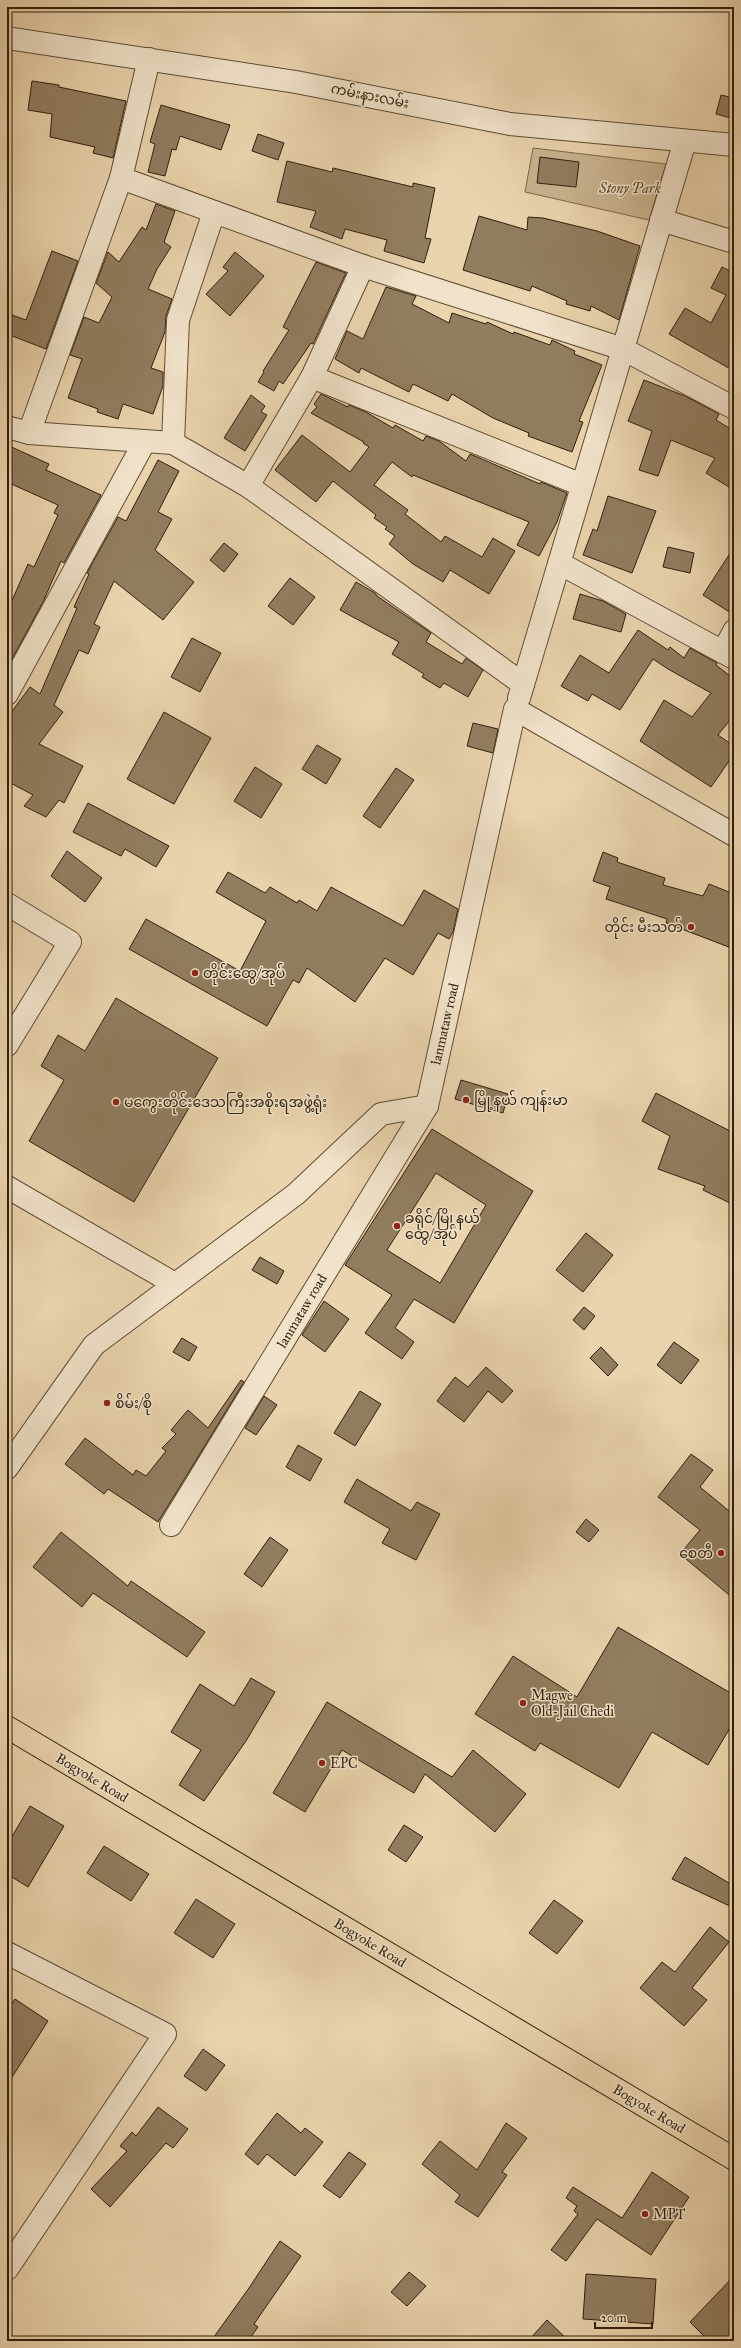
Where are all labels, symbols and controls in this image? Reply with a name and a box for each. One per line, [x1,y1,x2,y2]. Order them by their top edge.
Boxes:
street label: ကမ်းနားလမ်း [329,78,411,115]
park label: Stony Park [598,180,662,197]
place label: တိုင်း မီးသတ် [604,917,683,939]
marker: တိုင်း မီးသတ် [686,922,696,932]
place label: တိုင်းထွေ/အုပ် [203,963,285,985]
marker: တိုင်းထွေ/အုပ် [190,968,200,978]
street label: lanmataw road [427,982,463,1066]
place label: မြို့နယ် ကျန်းမာ [474,1090,568,1112]
place label: မကွေးတိုင်းဒေသကြီးအစိုးရအဖွဲ့ရုံး [124,1092,327,1114]
marker: မြို့နယ် ကျန်းမာ [461,1095,471,1105]
marker: မကွေးတိုင်းဒေသကြီးအစိုးရအဖွဲ့ရုံး [111,1097,121,1107]
place label: ခရိုင်/မြို့နယ် ထွေ/အုပ် [405,1208,480,1246]
marker: ခရိုင်/မြို့နယ် ထွေ/အုပ် [392,1221,402,1231]
street label: lanmataw road [273,1271,331,1351]
place label: စိမ်း/စို [115,1393,152,1415]
marker: စိမ်း/စို [102,1398,112,1408]
place label: စေတီ [679,1543,713,1562]
marker: စေတီ [716,1548,726,1558]
place label: Magwe Old-Jail Chedi [531,1687,614,1721]
marker: Magwe Old-Jail Chedi [518,1698,528,1708]
street label: Bogyoke Road [53,1750,131,1806]
place label: EPC [330,1755,358,1772]
marker: EPC [317,1758,327,1768]
street label: Bogyoke Road [331,1915,409,1971]
street label: Bogyoke Road [610,2081,688,2137]
place label: MPT [653,2206,686,2223]
marker: MPT [640,2209,650,2219]
scale bar [595,2304,652,2330]
text: 20 m [601,2311,627,2325]

